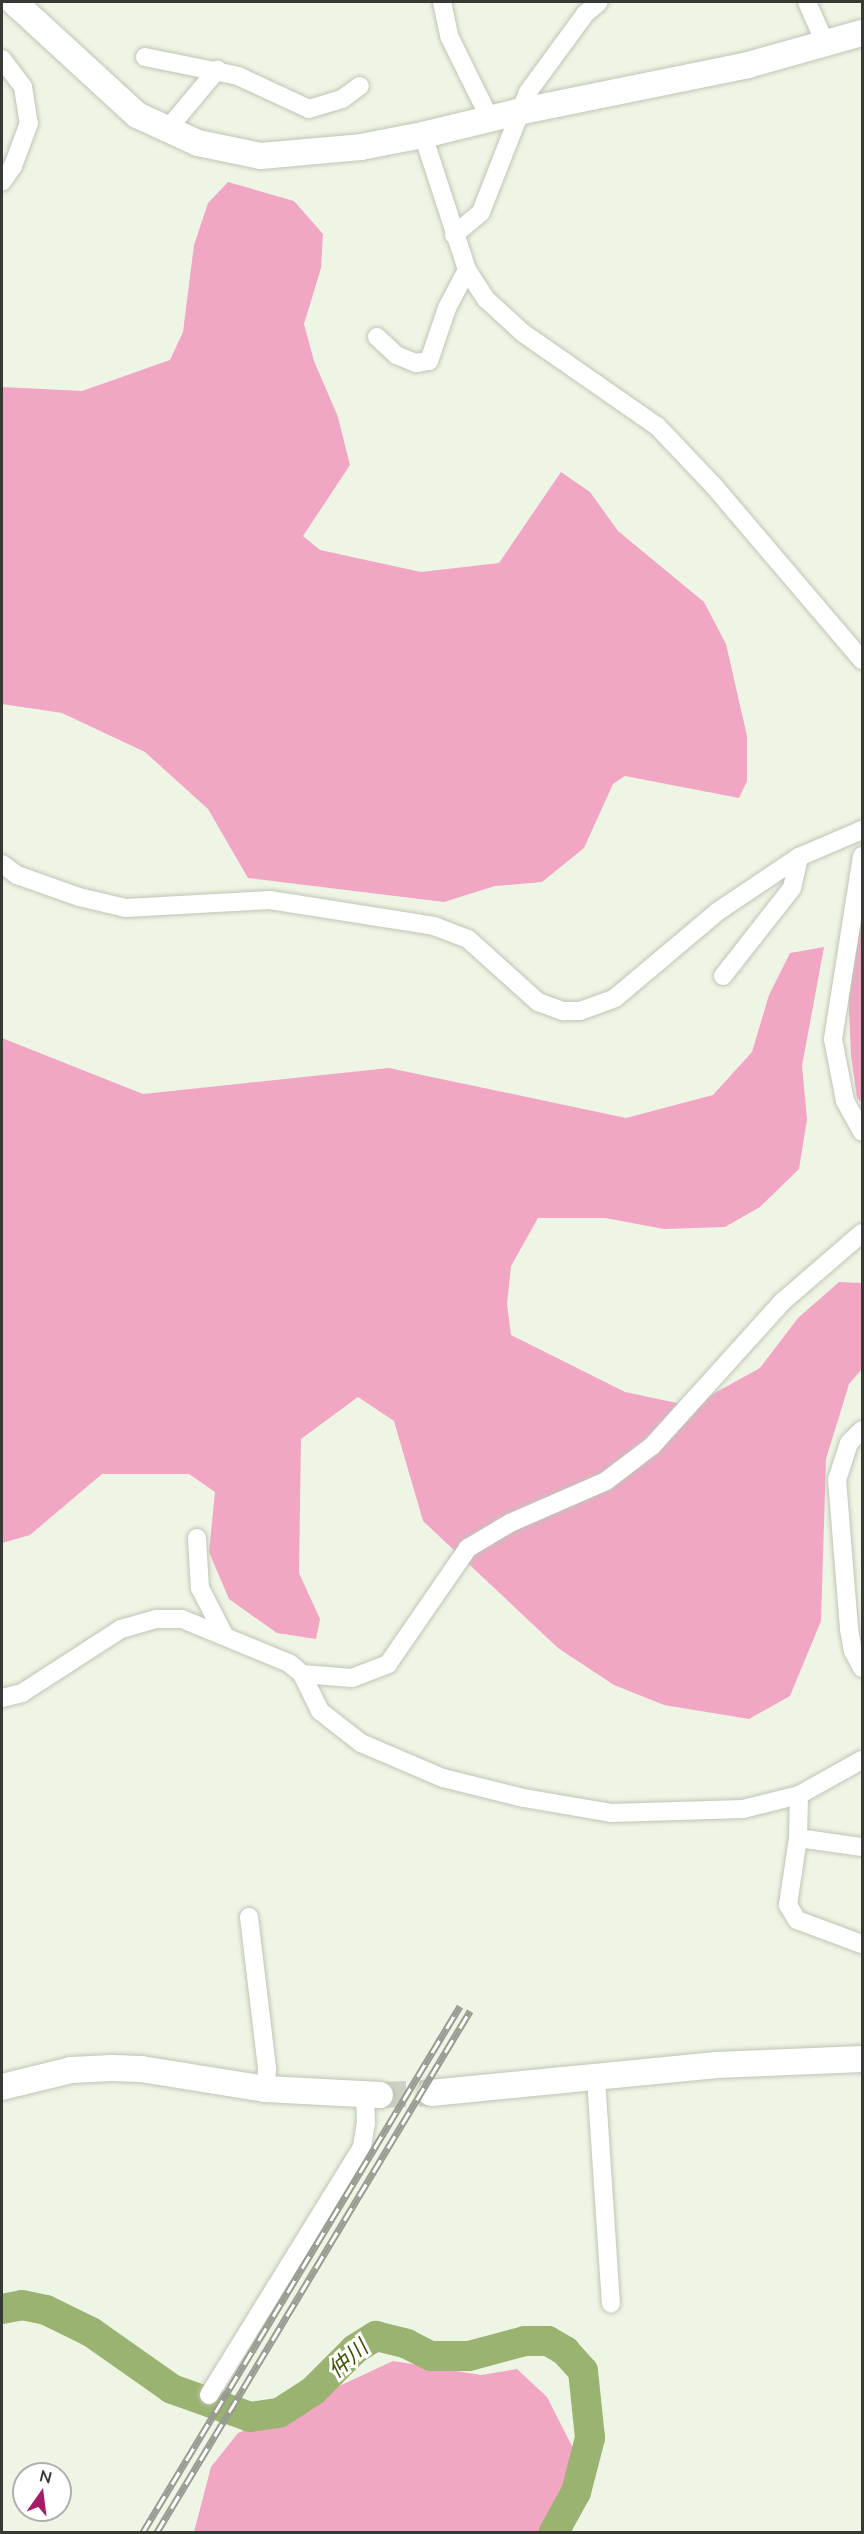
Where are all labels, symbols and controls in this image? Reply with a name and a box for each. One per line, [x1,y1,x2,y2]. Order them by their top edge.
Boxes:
water label: 仲川 [323,2335,373,2383]
north arrow [12,2462,72,2522]
text: N [38,2465,54,2488]

